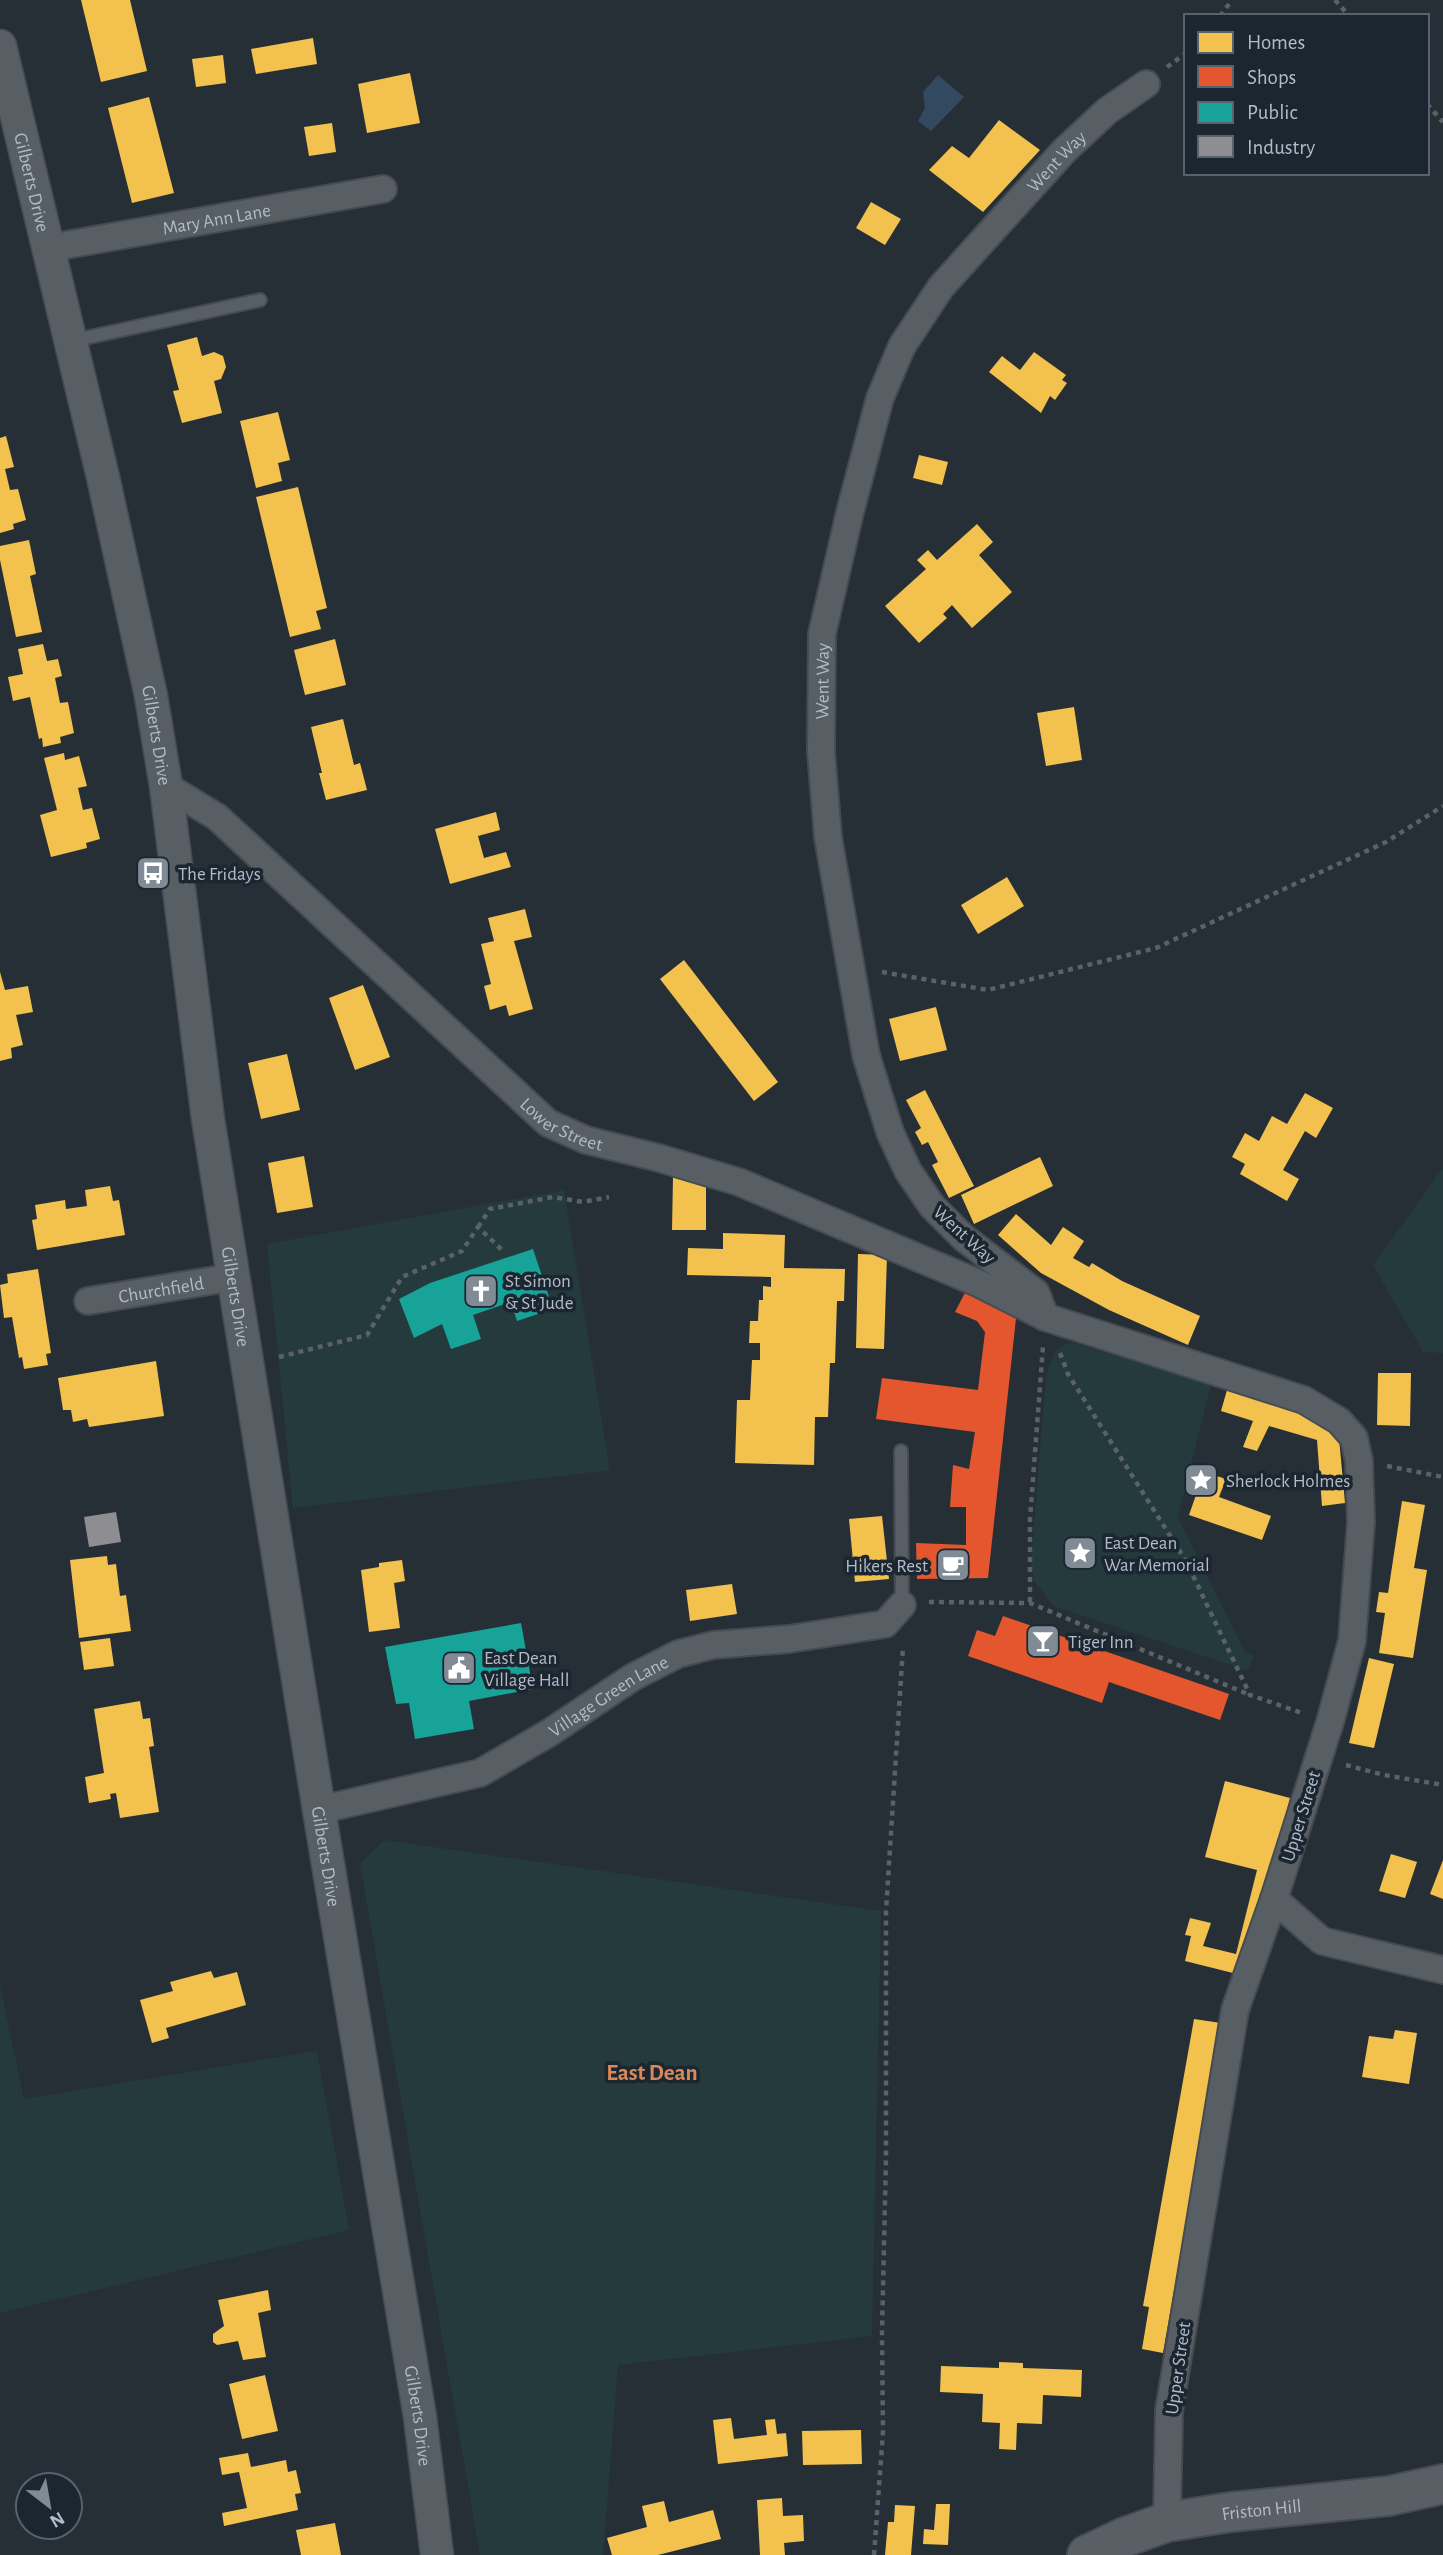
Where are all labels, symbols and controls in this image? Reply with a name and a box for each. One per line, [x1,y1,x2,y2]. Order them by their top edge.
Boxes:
legend [1184,14,1429,175]
text: Homes [1247,32,1305,53]
text: Shops [1247,67,1296,88]
text: Public [1247,102,1297,123]
street label: Went Way [1024,128,1090,196]
street label: Gilberts Drive [10,131,52,234]
text: Industry [1247,137,1315,158]
street label: Mary Ann Lane [161,201,272,239]
street label: Went Way [813,643,833,719]
street label: Gilberts Drive [138,684,174,787]
bus stop icon: The Fridays [134,854,172,892]
place label: The Fridays [178,865,261,884]
street label: Lower Street [516,1094,604,1155]
street label: Went Way [929,1202,999,1268]
street label: Gilberts Drive [218,1245,252,1348]
church icon: St Simon & St Jude [462,1272,500,1310]
place label: St Simon & St Jude [505,1272,573,1313]
street label: Churchfield [117,1274,206,1307]
place icon: Sherlock Holmes [1182,1461,1220,1499]
place label: Sherlock Holmes [1226,1472,1350,1491]
place icon: East Dean War Memorial [1061,1534,1099,1572]
place label: East Dean War Memorial [1104,1534,1210,1575]
cafe icon: Hikers Rest [934,1546,972,1584]
place label: Hikers Rest [845,1557,928,1576]
bar icon: Tiger Inn [1024,1622,1062,1660]
place label: Tiger Inn [1068,1633,1134,1652]
public building icon: East Dean Village Hall [440,1649,478,1687]
place label: East Dean Village Hall [484,1649,569,1690]
street label: Village Green Lane [546,1653,672,1741]
street label: Upper Street [1279,1769,1324,1864]
street label: Gilberts Drive [308,1805,343,1908]
district label: East Dean [606,2062,698,2085]
street label: Upper Street [1163,2321,1194,2416]
street label: Gilberts Drive [401,2364,434,2467]
north arrow [14,2471,84,2541]
street label: Friston Hill [1220,2497,1302,2524]
text: N [46,2508,68,2531]

